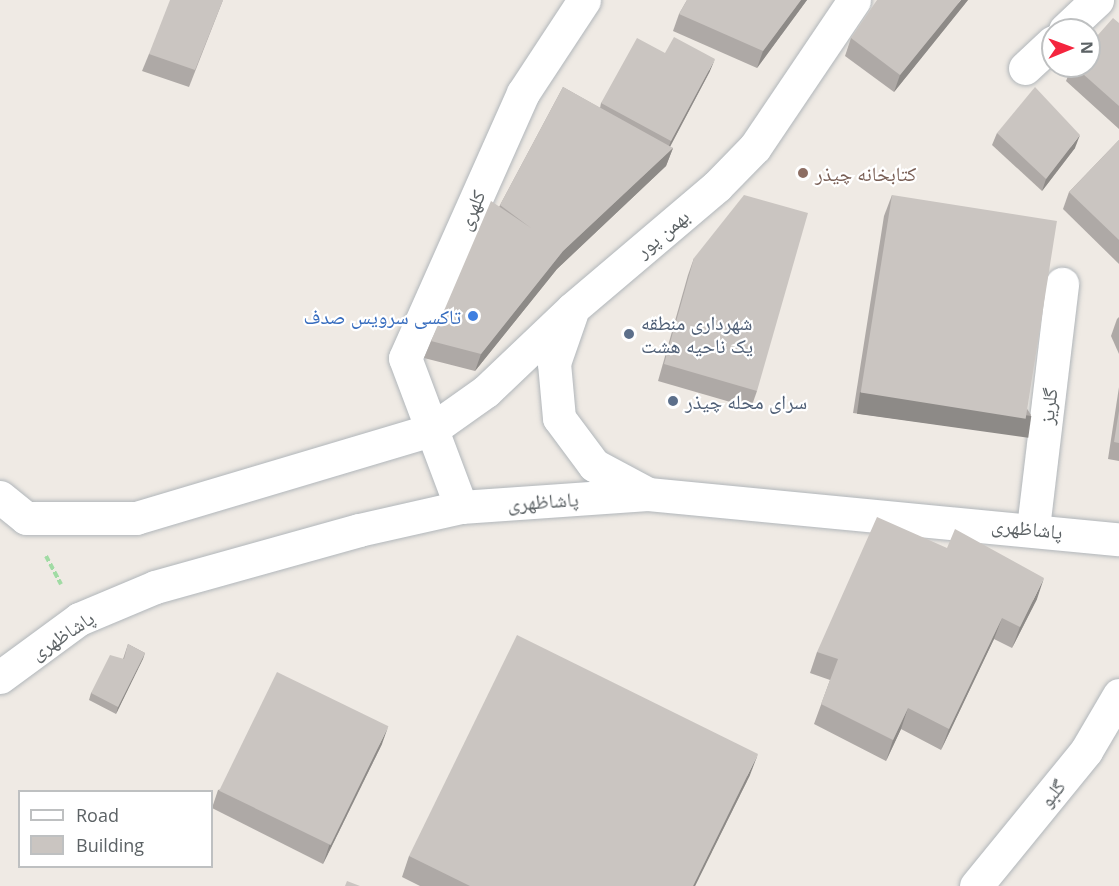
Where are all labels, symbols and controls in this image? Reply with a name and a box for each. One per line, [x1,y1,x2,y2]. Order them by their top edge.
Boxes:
north arrow [1041,18,1101,78]
text: N [1076,41,1098,54]
place label: کتابخانه چیذر [815,161,916,185]
marker: کتابخانه چیذر [796,166,810,180]
street label: کلهری [452,186,490,234]
street label: بهمن پور [630,204,694,262]
place label: تاکسی سرویس صدف [303,304,461,328]
marker: تاکسی سرویس صدف [466,309,480,323]
place label: شهرداری منطقه یک ناحیه هشت [641,310,753,357]
marker: شهرداری منطقه یک ناحیه هشت [622,327,636,341]
street label: گلریز [1034,387,1062,425]
place label: سرای محله چیذر [685,389,807,413]
marker: سرای محله چیذر [666,394,680,408]
street label: پاشاظهری [507,487,579,515]
street label: پاشاظهری [990,512,1064,544]
street label: پاشاظهری [26,605,98,665]
street label: گلبو [1034,774,1070,812]
legend [18,790,213,868]
text: Road [76,803,119,827]
text: Building [76,833,144,857]

